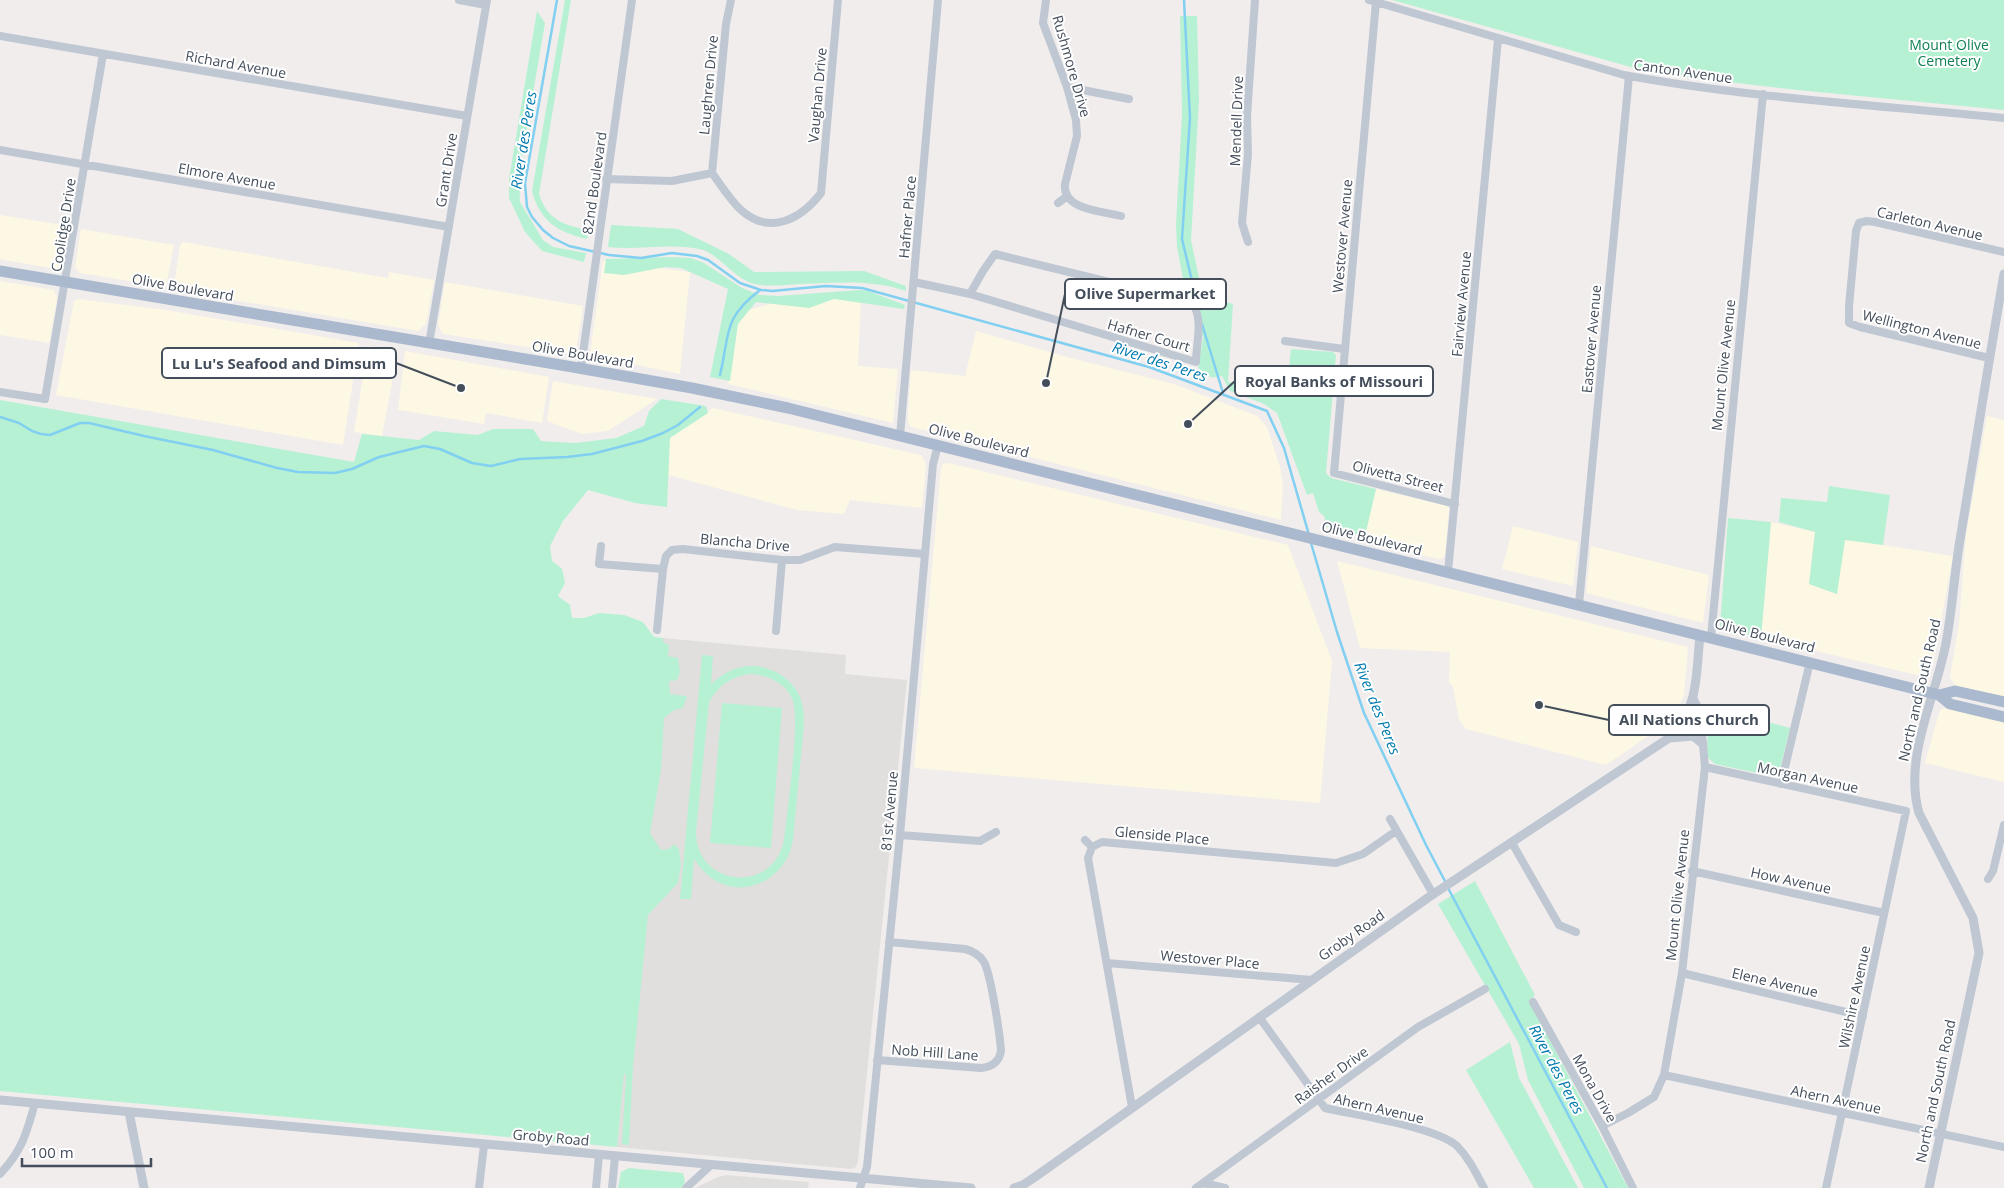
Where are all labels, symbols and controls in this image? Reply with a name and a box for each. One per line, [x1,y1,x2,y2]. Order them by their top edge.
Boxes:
street label: Rushmore Drive [1048,13,1096,119]
street label: Laughren Drive [694,34,722,136]
park label: Mount Olive Cemetery [1909,35,1989,70]
street label: Richard Avenue [184,46,288,82]
street label: Vaughan Drive [803,47,831,143]
street label: Canton Avenue [1632,55,1734,87]
street label: Mendell Drive [1225,75,1247,167]
water label: River des Peres [505,89,541,190]
street label: Grant Drive [431,131,461,209]
street label: 82nd Boulevard [577,131,611,235]
street label: Elmore Avenue [177,158,277,194]
street label: Hafner Place [894,175,920,259]
street label: Coolidge Drive [46,177,80,273]
street label: Westover Avenue [1328,178,1356,294]
street label: Carleton Avenue [1875,202,1985,244]
street label: Fairview Avenue [1447,250,1475,358]
street label: Olive Boulevard [131,269,235,305]
callout: Olive Supermarket [1065,279,1226,309]
text: Olive Supermarket [1075,283,1216,303]
street label: Eastover Avenue [1577,284,1605,394]
street label: Mount Olive Avenue [1707,298,1739,432]
street label: Wellington Avenue [1861,305,1984,353]
street label: Hafner Court [1105,314,1193,356]
street label: Olive Boulevard [531,336,635,372]
water label: River des Peres [1110,336,1211,386]
callout: Lu Lu's Seafood and Dimsum [162,348,396,378]
text: Lu Lu's Seafood and Dimsum [172,353,386,373]
callout: Royal Banks of Missouri [1235,366,1433,396]
text: Royal Banks of Missouri [1245,371,1423,391]
street label: Olive Boulevard [927,418,1031,462]
street label: Olivetta Street [1350,455,1446,497]
street label: Olive Boulevard [1320,516,1424,560]
street label: Blancha Drive [699,529,791,555]
street label: Olive Boulevard [1713,613,1817,657]
street label: North and South Road [1893,617,1945,763]
water label: River des Peres [1350,658,1406,758]
callout: All Nations Church [1609,705,1769,735]
text: All Nations Church [1619,709,1759,729]
street label: Morgan Avenue [1756,757,1861,797]
street label: 81st Avenue [876,770,902,852]
street label: Glenside Place [1114,821,1210,849]
street label: Mount Olive Avenue [1661,828,1693,962]
street label: How Avenue [1749,862,1833,898]
street label: Groby Road [1314,905,1388,965]
street label: Wilshire Avenue [1834,944,1874,1050]
street label: Westover Place [1160,945,1260,973]
street label: Elene Avenue [1730,963,1820,1001]
street label: North and South Road [1911,1018,1959,1164]
water label: River des Peres [1525,1021,1589,1118]
street label: Nob Hill Lane [891,1039,979,1065]
street label: Raisher Drive [1290,1042,1372,1108]
street label: Mona Drive [1568,1050,1622,1126]
street label: Ahern Avenue [1789,1080,1883,1118]
street label: Ahern Avenue [1332,1088,1426,1128]
street label: Groby Road [512,1124,590,1150]
scale bar [22,1136,151,1168]
text: 100 m [30,1142,74,1162]

